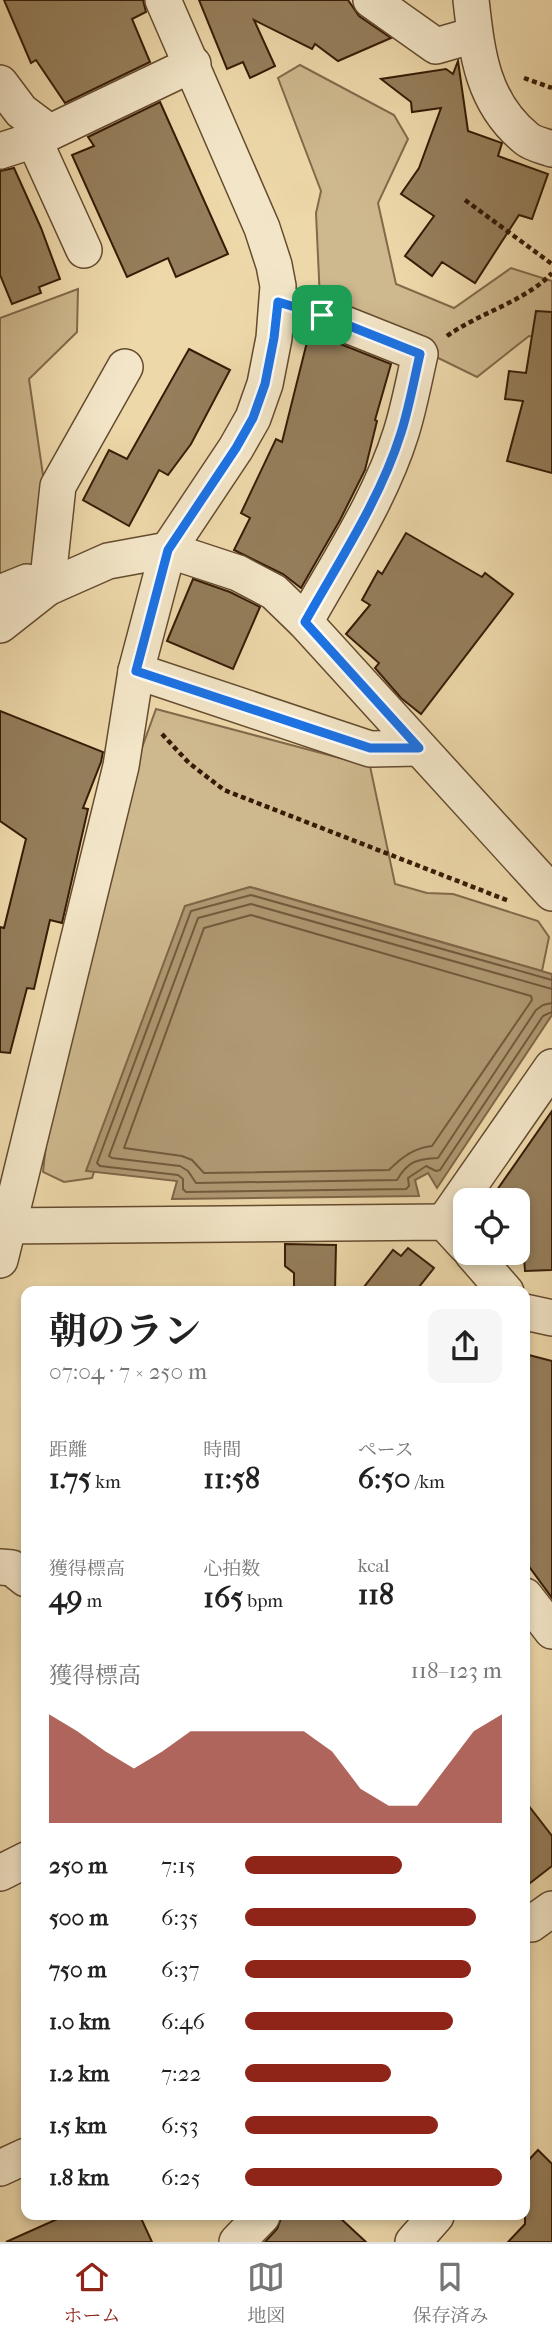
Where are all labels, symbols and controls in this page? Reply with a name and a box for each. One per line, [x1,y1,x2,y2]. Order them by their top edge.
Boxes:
pin [292,285,352,345]
icon: arrive [303,296,341,334]
map controls [453,1188,530,1265]
button: locate [453,1188,530,1265]
text: 朝のラン [49,1309,201,1354]
button: share [428,1309,502,1383]
text: 07:04 · 7 × 250 m [49,1358,207,1385]
text: 距離 [49,1439,87,1461]
text: 時間 [203,1439,241,1461]
text: ペース [358,1439,414,1461]
text: 1.75 [49,1461,91,1496]
text: 11:58 [203,1461,260,1496]
text: 6:50 [358,1461,411,1496]
text: km [91,1471,121,1493]
text: /km [411,1471,445,1493]
text: kcal [358,1555,390,1577]
text: 獲得標高 [49,1558,125,1580]
text: 心拍数 [203,1558,260,1580]
text: 118 [358,1577,394,1612]
text: 49 [49,1580,82,1615]
text: 165 [203,1580,243,1615]
text: m [82,1590,102,1612]
text: bpm [243,1590,283,1612]
text: 118–123 m [410,1657,502,1684]
text: 獲得標高 [49,1662,141,1689]
text: 250 m [49,1852,107,1879]
text: 7:15 [161,1852,196,1879]
text: 500 m [49,1904,108,1931]
text: 6:35 [161,1904,198,1931]
text: 750 m [49,1956,107,1983]
text: 6:37 [161,1956,200,1983]
text: 1.0 km [49,2008,110,2035]
text: 6:46 [161,2008,205,2035]
text: 1.2 km [49,2060,109,2087]
text: 7:22 [161,2060,201,2087]
text: 1.5 km [49,2112,107,2139]
text: 6:53 [161,2112,198,2139]
text: 1.8 km [49,2164,109,2191]
text: 6:25 [161,2164,201,2191]
tab: ホーム [63,2258,121,2327]
tab: 地図 [247,2258,286,2327]
tab: 保存済み [412,2258,489,2327]

